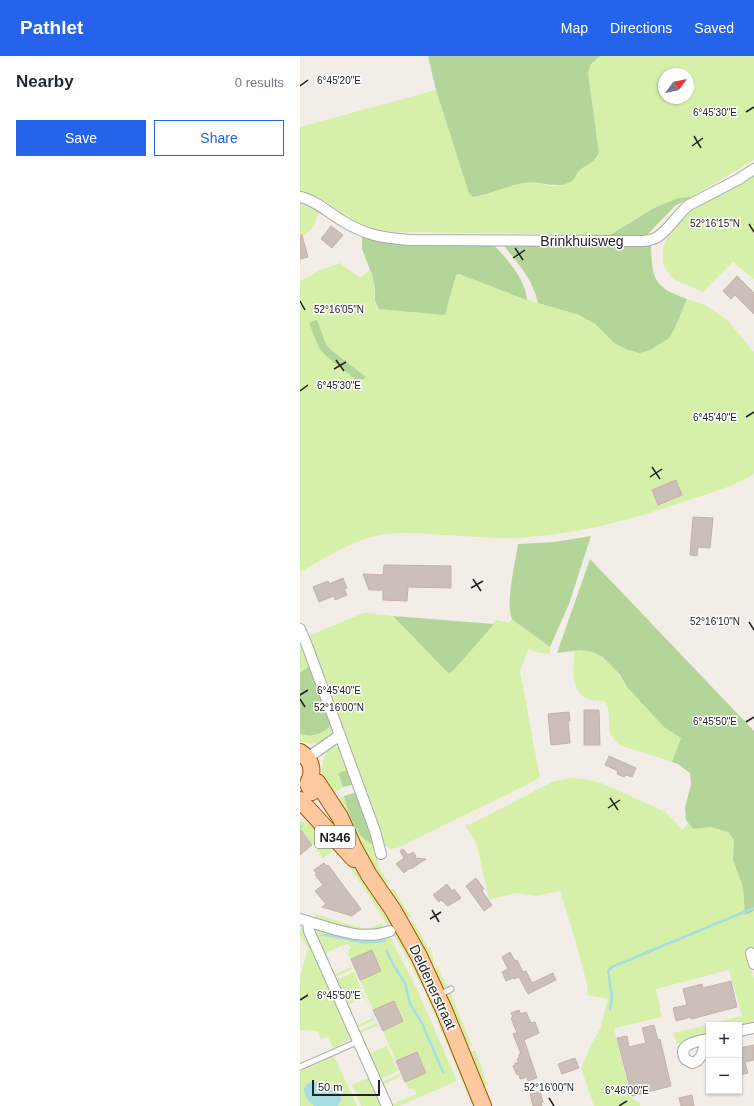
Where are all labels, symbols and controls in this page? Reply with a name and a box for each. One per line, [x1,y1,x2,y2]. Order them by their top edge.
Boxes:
text: Pathlet [20,17,83,38]
text: Map [561,20,588,36]
text: Directions [610,20,672,36]
text: Saved [694,20,734,36]
north arrow [658,68,694,104]
text: Nearby [16,72,74,91]
text: 0 results [235,75,284,90]
text: 6°45'20"E [317,75,361,86]
text: 6°45'30"E [693,107,737,118]
button: Save [16,120,146,156]
button: Share [154,120,284,156]
text: 52°16'15"N [690,218,740,229]
street label: Brinkhuisweg [540,233,624,249]
text: 52°16'05"N [314,304,364,315]
text: 6°45'30"E [317,380,361,391]
text: 6°45'40"E [693,412,737,423]
text: 52°16'10"N [690,616,740,627]
text: 6°45'40"E [317,685,361,696]
text: 52°16'00"N [314,702,364,713]
text: 6°45'50"E [693,716,737,727]
road number: N346 [315,826,355,848]
street label: Deldenerstraat [406,942,460,1032]
text: 6°45'50"E [317,990,361,1001]
map controls [706,1022,742,1094]
button: + [706,1022,742,1058]
button: − [706,1058,742,1094]
scale bar [312,1078,380,1097]
text: 50 m [318,1081,342,1093]
text: 52°16'00"N [524,1082,574,1093]
text: 6°46'00"E [605,1085,649,1096]

